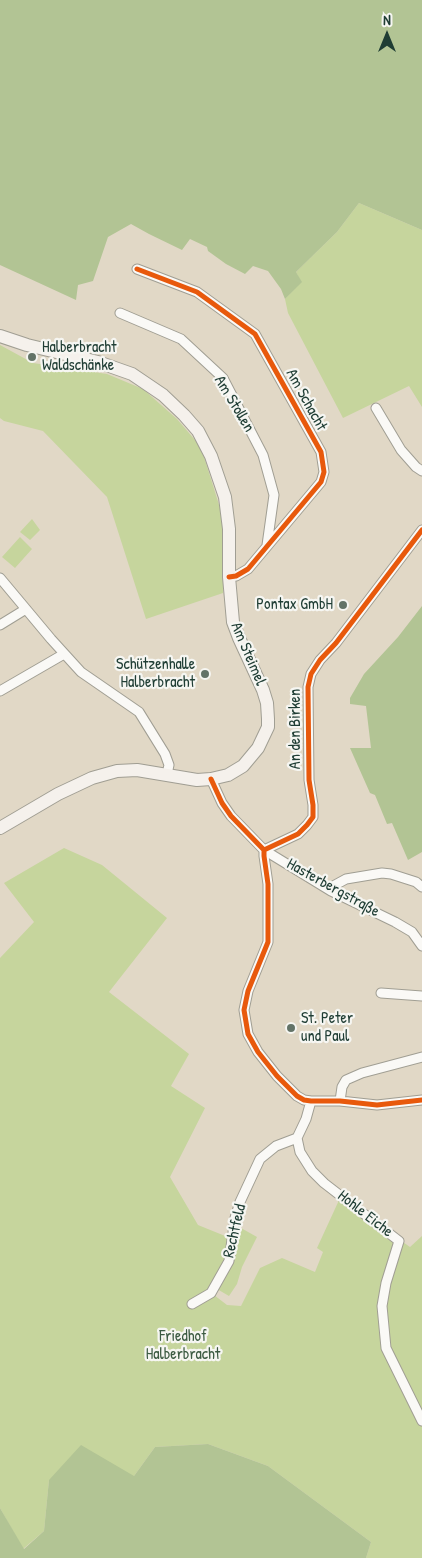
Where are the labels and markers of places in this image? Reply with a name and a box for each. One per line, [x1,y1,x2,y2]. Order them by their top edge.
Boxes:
place label: Halberbracht Waldschänke [42,338,117,376]
marker: Halberbracht Waldschänke [26,351,38,363]
place label: Pontax GmbH [256,595,333,615]
marker: Pontax GmbH [337,599,349,611]
place label: Schützenhalle Halberbracht [116,655,195,693]
marker: Schützenhalle Halberbracht [199,668,211,680]
place label: St. Peter und Paul [301,1009,353,1047]
marker: St. Peter und Paul [285,1022,297,1034]

